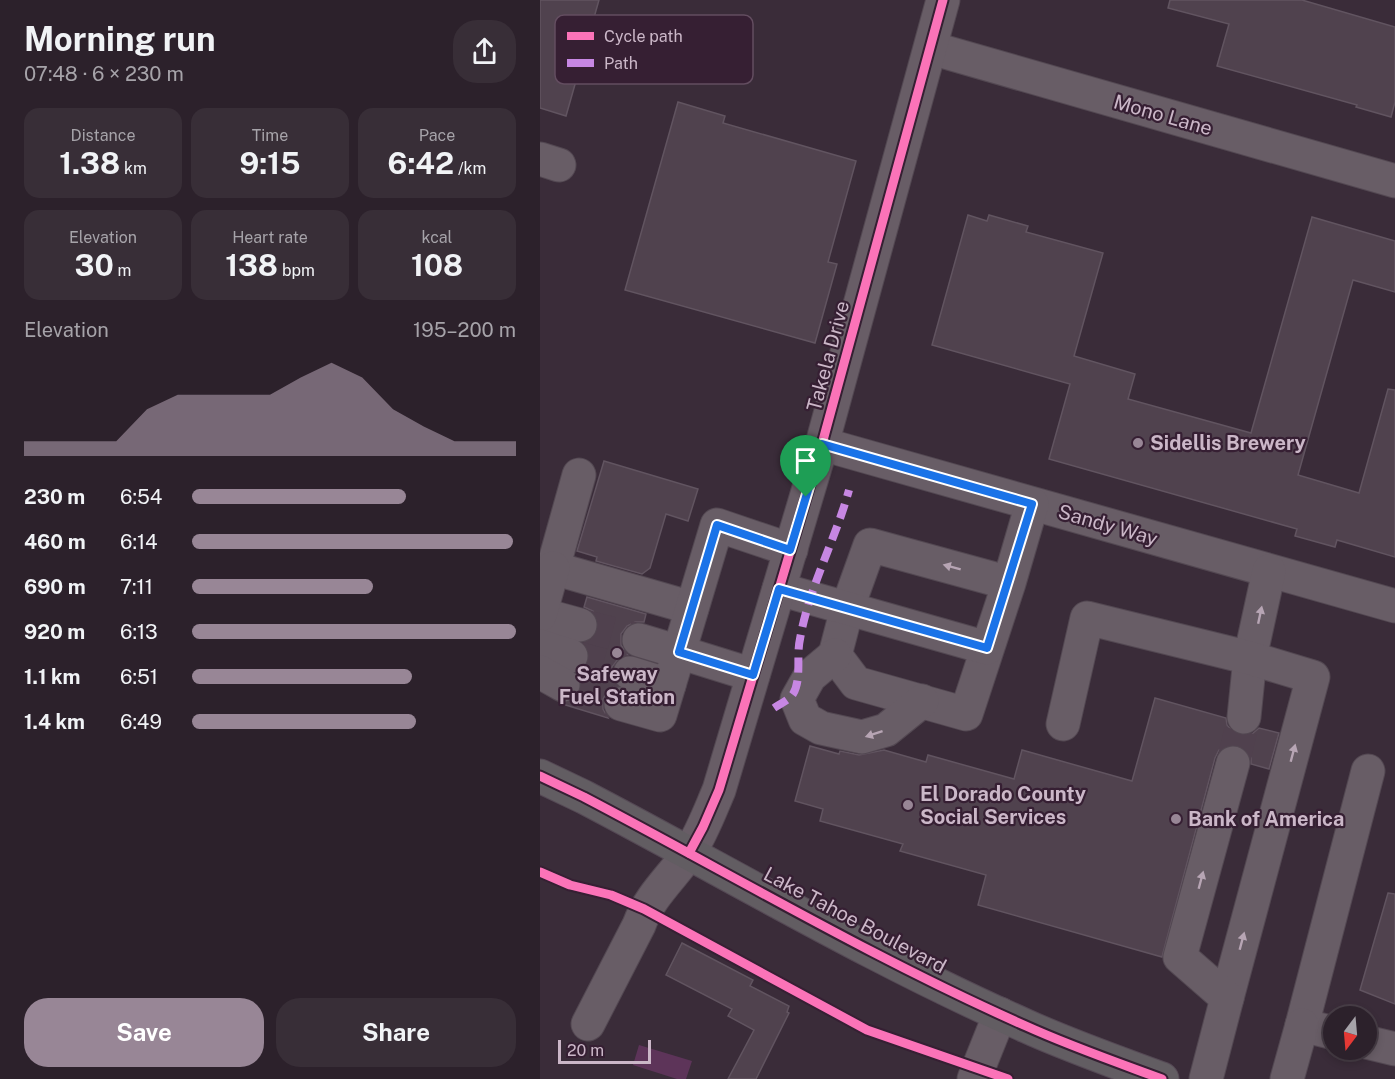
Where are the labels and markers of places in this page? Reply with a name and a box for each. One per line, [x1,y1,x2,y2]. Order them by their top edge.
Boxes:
place label: Sidellis Brewery [1150,431,1306,455]
pin [780,435,831,497]
marker: Sidellis Brewery [1131,436,1145,450]
marker: Safeway Fuel Station [610,646,624,660]
place label: Safeway Fuel Station [559,662,675,709]
place label: El Dorado County Social Services [920,782,1086,829]
marker: El Dorado County Social Services [901,798,915,812]
place label: Bank of America [1188,807,1344,831]
marker: Bank of America [1169,812,1183,826]

